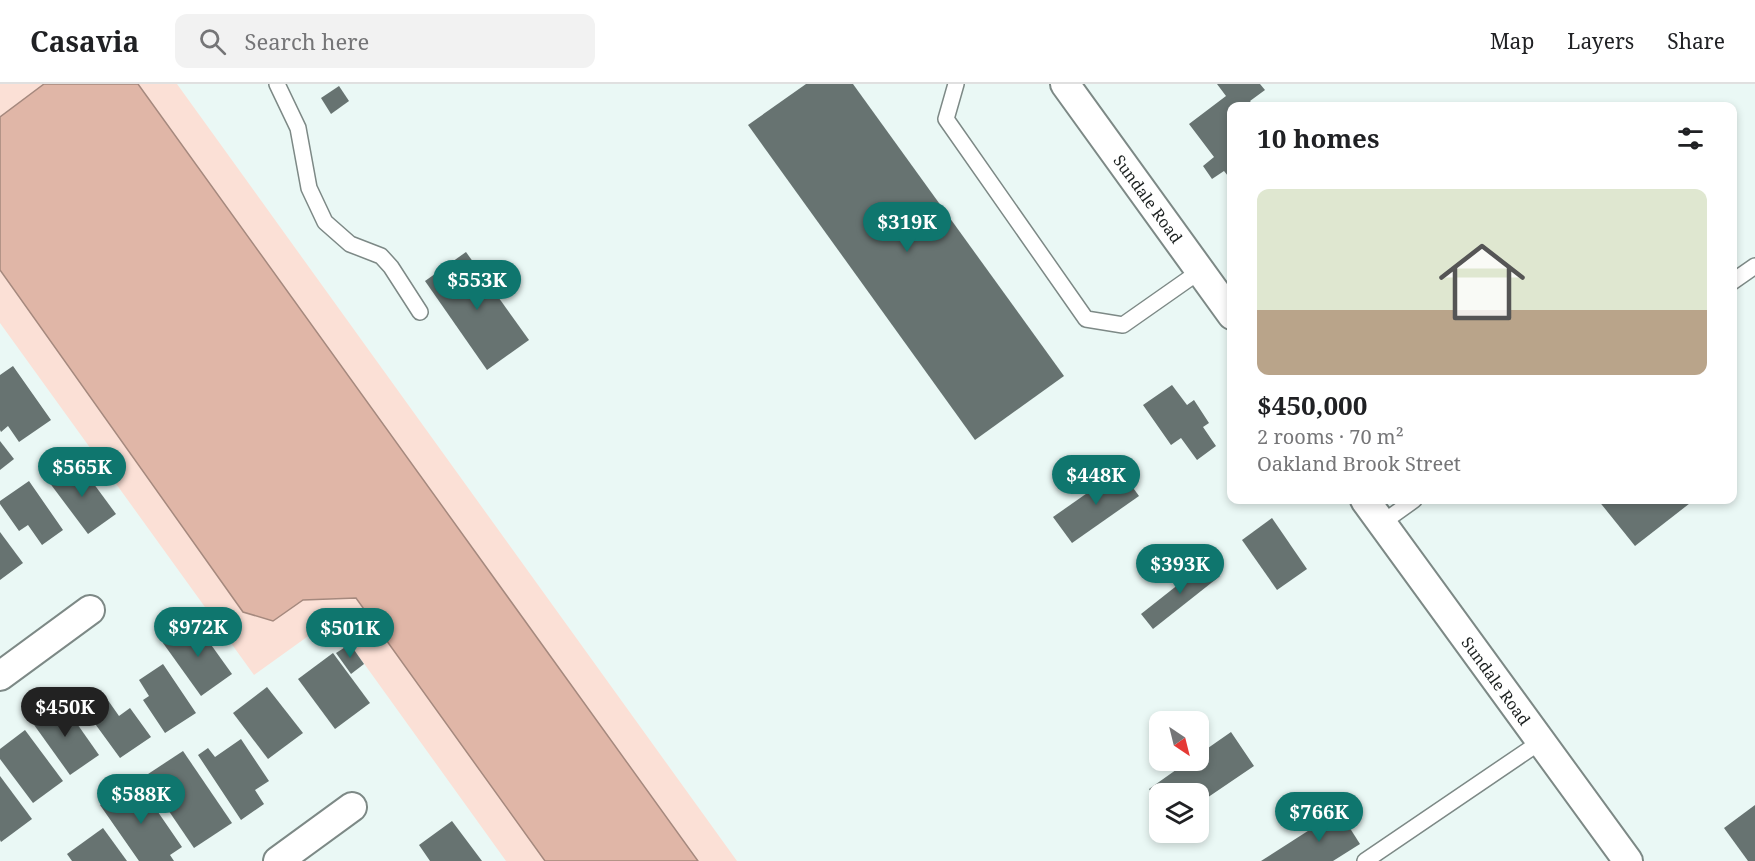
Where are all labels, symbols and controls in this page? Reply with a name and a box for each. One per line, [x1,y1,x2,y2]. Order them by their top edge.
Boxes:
search box [175,14,595,68]
text: Casavia [30,22,139,60]
icon: search [196,25,229,58]
text: Search here [244,26,369,56]
text: Map [1490,27,1534,55]
text: Layers [1567,27,1634,55]
text: Share [1667,27,1725,55]
text: 10 homes [1257,120,1379,156]
icon: filters [1674,122,1707,155]
street label: Sundale Road [1108,150,1188,248]
pin: $319K [865,202,949,253]
text: $319K [877,208,937,235]
icon: home [1428,228,1536,336]
pin: $553K [435,260,519,311]
text: $553K [447,266,507,293]
text: $450,000 [1257,387,1367,423]
text: 2 rooms · 70 m² [1257,423,1404,450]
pin: $565K [40,447,124,498]
text: Oakland Brook Street [1257,450,1461,477]
text: $565K [52,453,112,480]
pin: $448K [1054,455,1138,506]
text: $448K [1066,461,1126,488]
pin: $393K [1138,544,1222,595]
text: $393K [1150,550,1210,577]
pin: $972K [156,607,240,658]
pin: $501K [308,608,392,659]
text: $972K [168,613,228,640]
text: $501K [320,614,380,641]
street label: Sundale Road [1456,632,1536,730]
pin: $450K [23,687,107,738]
text: $450K [35,693,95,720]
north arrow [1149,711,1209,771]
map controls [1149,711,1209,843]
pin: $588K [99,774,183,825]
text: $588K [111,780,171,807]
button: layers [1149,783,1209,843]
pin: $766K [1277,792,1361,843]
text: $766K [1289,798,1349,825]

